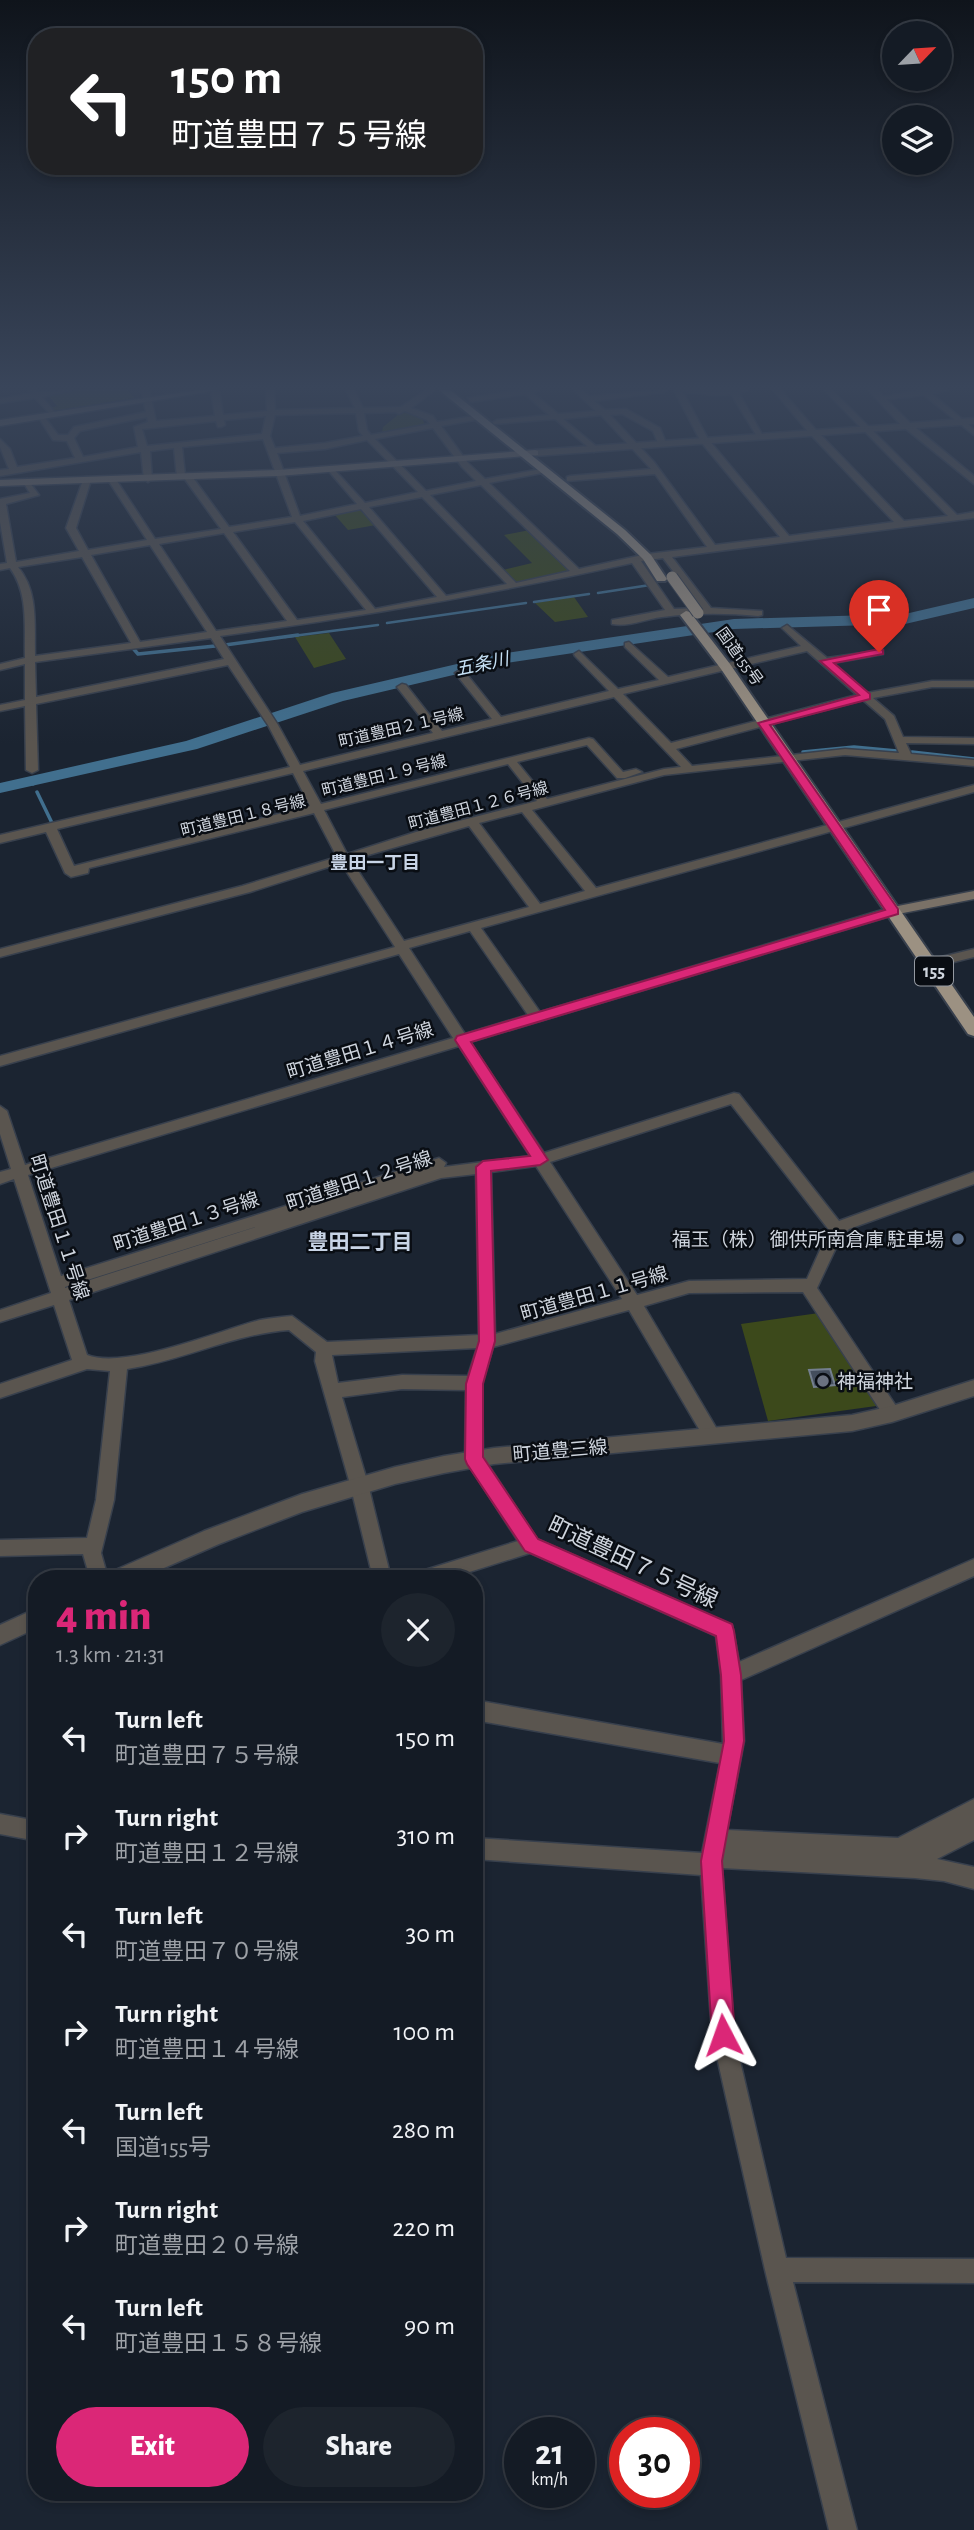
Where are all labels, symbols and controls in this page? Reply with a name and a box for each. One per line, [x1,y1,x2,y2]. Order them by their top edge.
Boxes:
north arrow [882,21,952,91]
map controls [882,21,952,175]
text: 150 m [171,54,282,103]
icon: left [56,56,147,147]
button: layers [882,105,952,175]
text: 町道豊田７５号線 [171,120,427,152]
pin [849,580,909,652]
icon: arrive [860,591,898,629]
street label: 国道155号 [713,624,766,688]
water label: 五条川 [454,648,512,679]
street label: 町道豊田２１号線 [337,705,465,750]
street label: 町道豊田１９号線 [320,752,448,799]
street label: 町道豊田１２６号線 [406,779,550,832]
street label: 町道豊田１８号線 [179,792,307,839]
district label: 豊田一丁目 [330,854,420,873]
road number: 155 [915,956,953,986]
street label: 町道豊田１４号線 [284,1018,436,1083]
street label: 町道豊田１２号線 [284,1147,435,1214]
street label: 町道豊田１１号線 [26,1152,93,1303]
street label: 町道豊田１３号線 [111,1188,262,1255]
place label: 福玉（株） 御供所南倉庫 駐車場 [672,1229,944,1250]
district label: 豊田二丁目 [308,1231,413,1253]
marker: 福玉（株） 御供所南倉庫 駐車場 [950,1231,966,1247]
street label: 町道豊田１１号線 [518,1262,670,1325]
place label: 神福神社 [837,1371,913,1392]
marker: 神福神社 [815,1373,831,1389]
street label: 町道豊三線 [512,1436,608,1465]
street label: 町道豊田７５号線 [544,1512,721,1613]
button: close [381,1593,455,1667]
text: 4 min [56,1595,152,1637]
text: 1.3 km · 21:31 [56,1644,165,1667]
text: Turn left [115,1707,203,1733]
icon: left [56,1719,94,1757]
text: 150 m [396,1725,455,1751]
text: 町道豊田７５号線 [115,1745,299,1768]
text: Turn right [115,1805,218,1831]
icon: right [56,1817,94,1855]
text: 310 m [397,1823,455,1849]
text: 町道豊田１２号線 [115,1843,299,1866]
text: Turn left [115,1903,203,1929]
icon: left [56,1915,94,1953]
text: 30 m [405,1921,455,1947]
text: 町道豊田７０号線 [115,1941,299,1964]
position arrow [686,1998,760,2072]
text: Turn right [115,2001,218,2027]
icon: right [56,2013,94,2051]
text: 100 m [394,2019,455,2045]
text: 町道豊田１４号線 [115,2039,299,2062]
text: Turn left [115,2099,203,2125]
icon: left [56,2111,94,2149]
text: 280 m [392,2117,455,2143]
text: 国道155号 [115,2137,211,2160]
text: Turn right [115,2197,218,2223]
icon: right [56,2209,94,2247]
text: 220 m [393,2215,455,2241]
text: 町道豊田２０号線 [115,2235,299,2258]
text: Turn left [115,2295,203,2321]
icon: left [56,2307,94,2345]
text: 90 m [404,2313,455,2339]
text: 町道豊田１５８号線 [115,2333,322,2356]
button: Exit [56,2407,249,2487]
button: Share [263,2407,455,2487]
speed limit sign: 30 [609,2417,700,2508]
text: 21 [535,2436,564,2471]
text: km/h [531,2471,568,2489]

